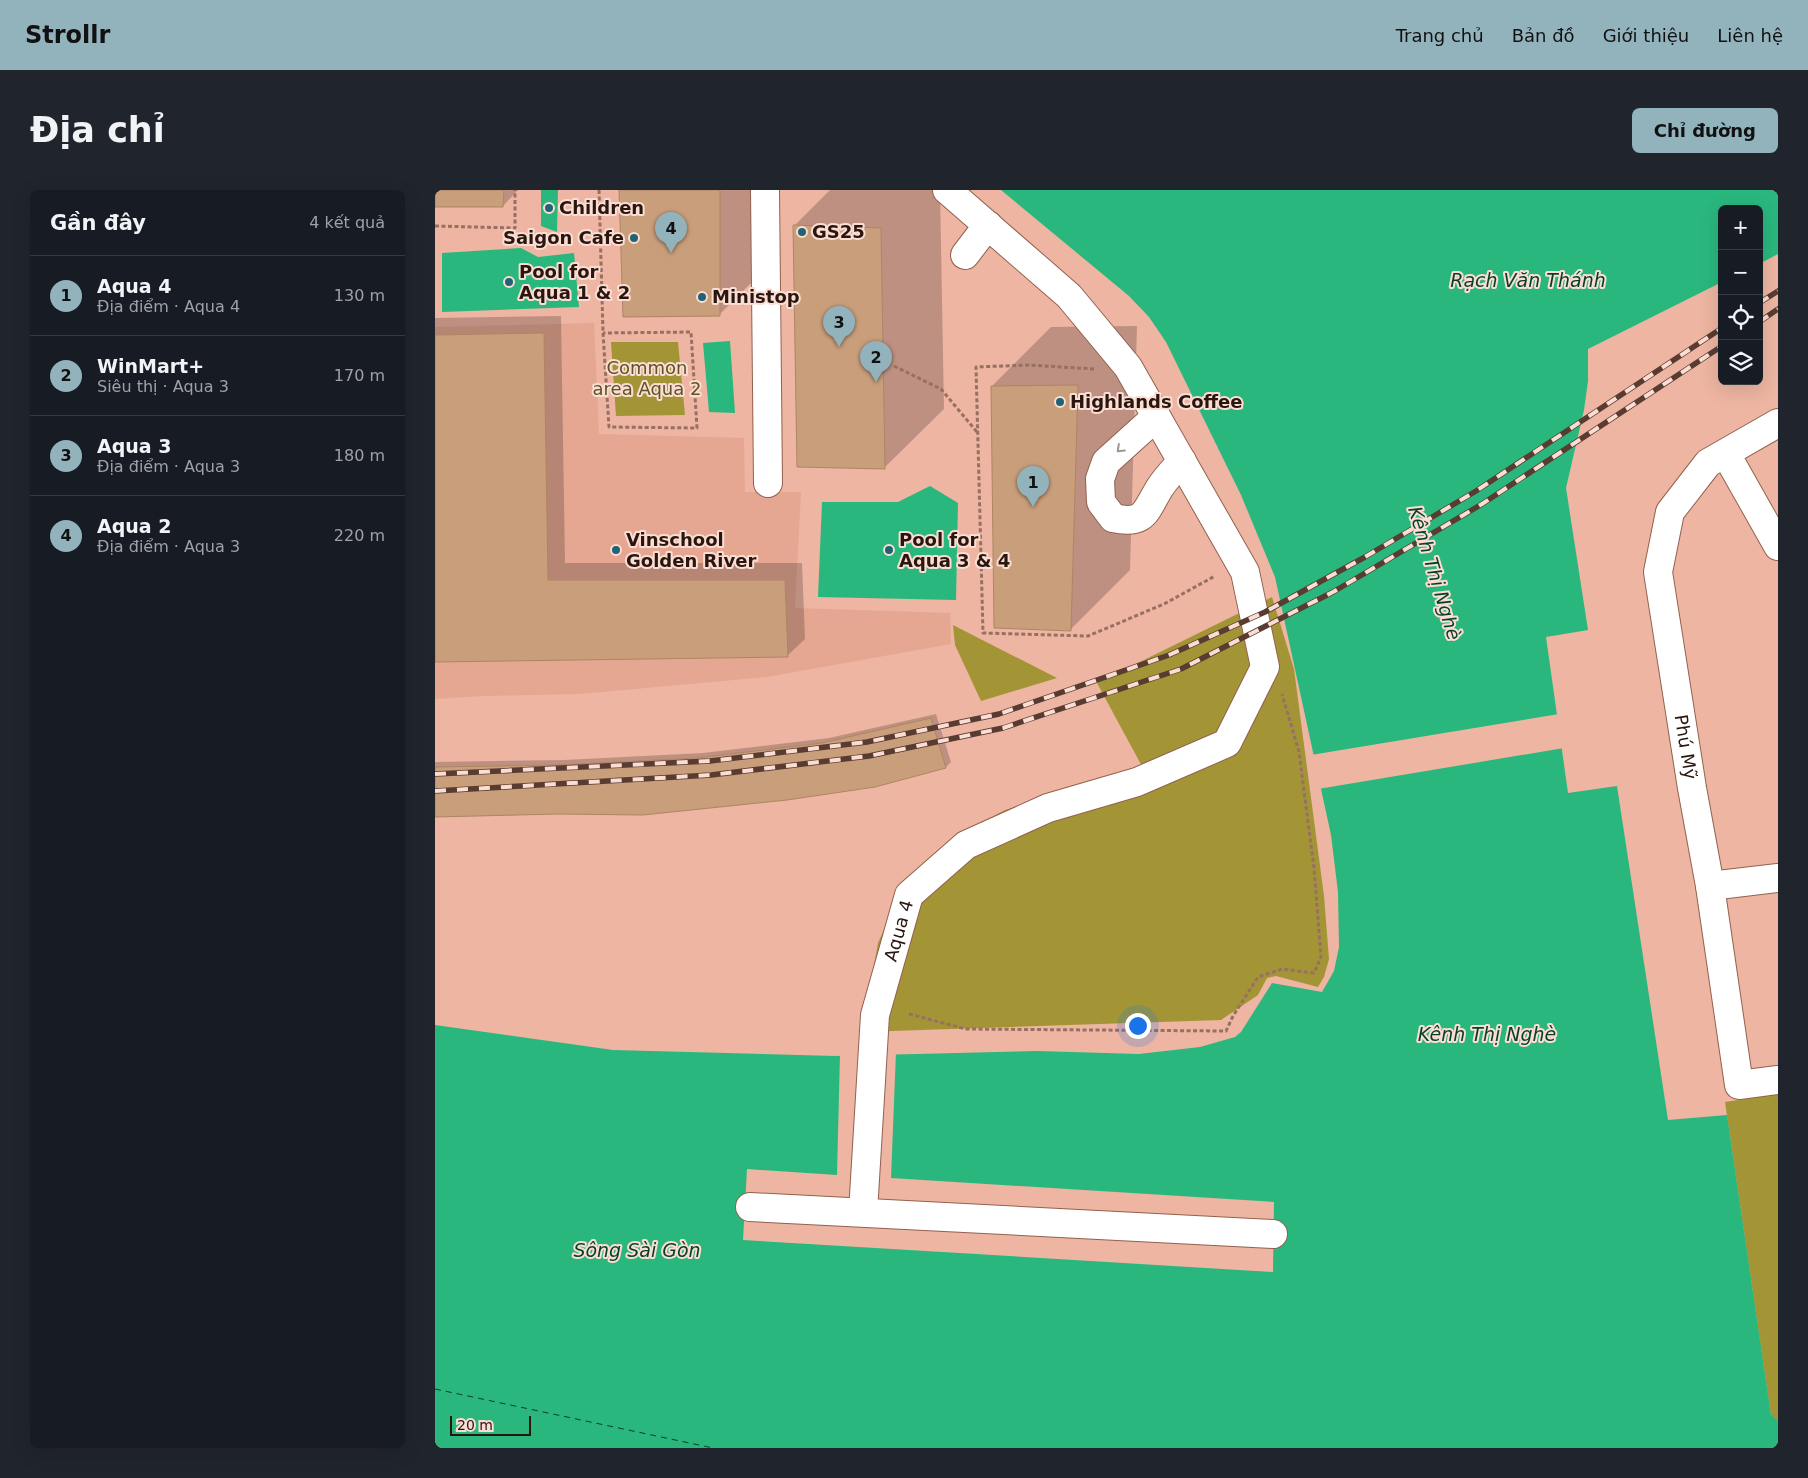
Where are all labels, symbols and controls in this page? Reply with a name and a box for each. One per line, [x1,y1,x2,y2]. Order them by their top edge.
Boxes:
text: Strollr [25,21,110,49]
text: Trang chủ [1396,25,1484,46]
text: Bản đồ [1512,25,1575,46]
text: Giới thiệu [1603,25,1689,46]
text: Liên hệ [1717,25,1783,46]
button: Chỉ đường [1632,108,1778,153]
text: Địa chỉ [30,110,165,150]
place label: Children [559,197,644,218]
marker: Children [543,202,555,214]
map controls [1718,205,1763,385]
button: + [1718,205,1763,250]
text: Gần đây [50,211,146,235]
pin: 4 [655,212,687,253]
text: 4 kết quả [309,213,385,232]
place label: GS25 [812,221,865,242]
marker: GS25 [796,226,808,238]
place label: Saigon Cafe [503,227,624,248]
marker: Saigon Cafe [628,232,640,244]
button: − [1718,250,1763,295]
place label: Pool for Aqua 1 & 2 [519,261,630,303]
water label: Rạch Văn Thánh [1450,269,1606,291]
text: Aqua 4 [97,275,172,297]
marker: Pool for Aqua 1 & 2 [503,276,515,288]
text: 1 [60,286,72,305]
text: 130 m [334,286,385,305]
place label: Ministop [712,286,800,307]
marker: Ministop [696,291,708,303]
button: locate [1718,295,1763,340]
text: Địa điểm · Aqua 4 [97,297,240,316]
pin: 3 [823,306,855,347]
button: layers [1718,340,1763,385]
pin: 2 [860,341,892,382]
text: WinMart+ [97,355,204,377]
park label: Common area Aqua 2 [593,357,701,399]
text: 2 [60,366,72,385]
text: 170 m [334,366,385,385]
text: Siêu thị · Aqua 3 [97,377,229,396]
place label: Highlands Coffee [1070,391,1243,412]
marker: Highlands Coffee [1054,396,1066,408]
text: Aqua 3 [97,435,172,457]
one-way arrow [1116,443,1125,452]
text: 3 [60,446,72,465]
text: 180 m [334,446,385,465]
text: Địa điểm · Aqua 3 [97,457,240,476]
pin: 1 [1017,466,1049,507]
water label: Kênh Thị Nghè [1404,504,1466,642]
text: Aqua 2 [97,515,172,537]
text: 4 [60,526,72,545]
text: 220 m [334,526,385,545]
place label: Vinschool Golden River [626,529,756,571]
place label: Pool for Aqua 3 & 4 [899,529,1010,571]
text: Địa điểm · Aqua 3 [97,537,240,556]
marker: Vinschool Golden River [610,544,622,556]
marker: Pool for Aqua 3 & 4 [883,544,895,556]
street label: Phú Mỹ [1671,713,1702,781]
street label: Aqua 4 [880,897,917,964]
your location [1125,1013,1151,1039]
water label: Kênh Thị Nghè [1418,1023,1556,1045]
water label: Sông Sài Gòn [573,1239,701,1261]
scale bar [450,1413,531,1436]
text: 20 m [457,1417,493,1433]

